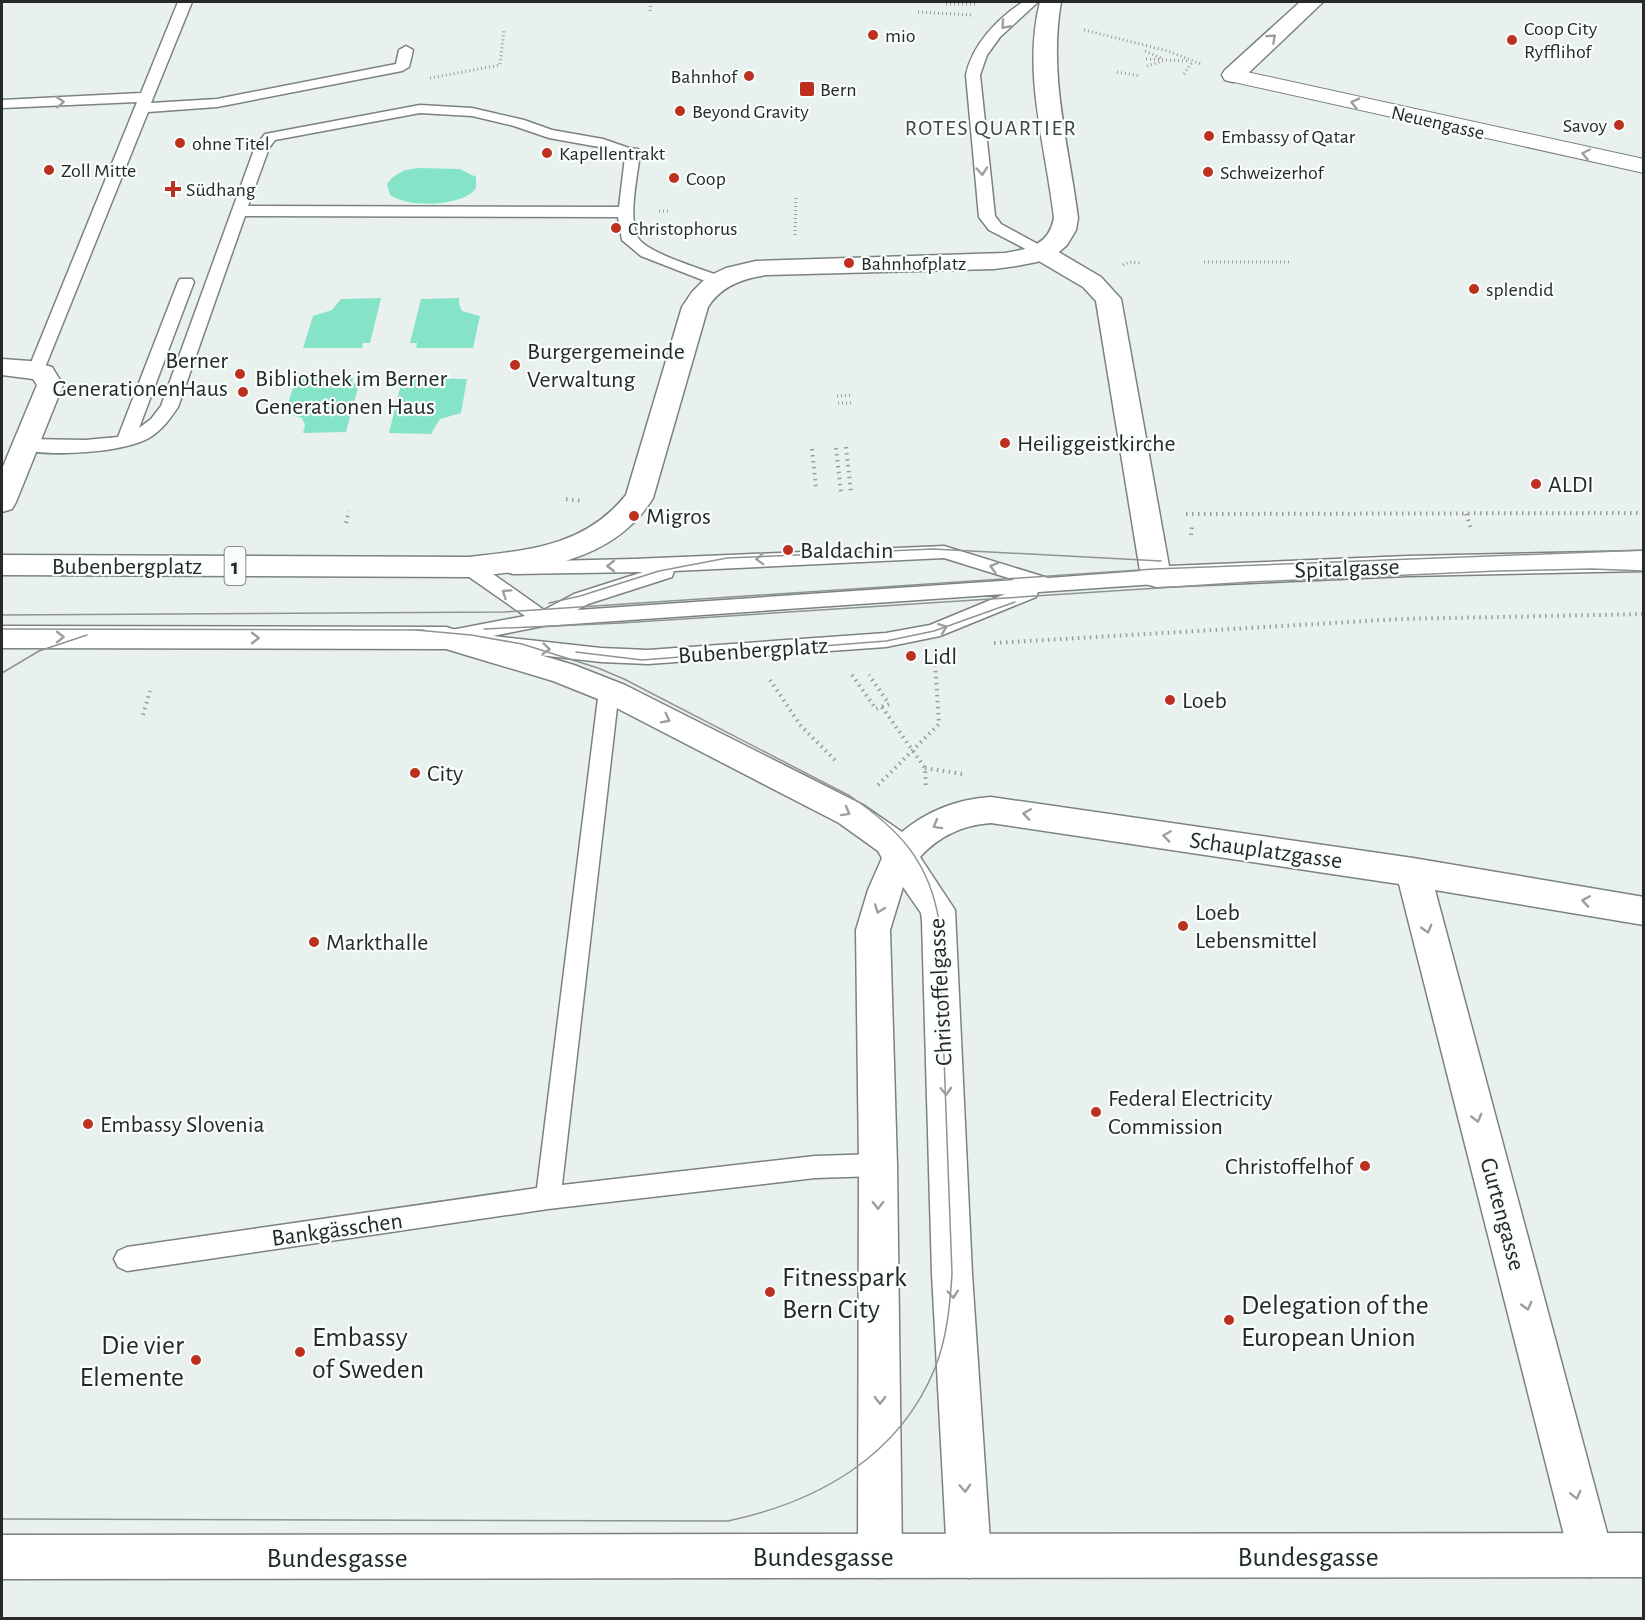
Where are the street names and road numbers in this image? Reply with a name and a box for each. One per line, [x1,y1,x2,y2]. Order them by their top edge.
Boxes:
street label: Neuengasse [1389,103,1486,143]
road number: 1 [224,547,246,585]
street label: Bubenbergplatz [52,555,202,579]
street label: Spitalgasse [1294,555,1400,583]
street label: Bubenbergplatz [677,634,829,668]
street label: Schauplatzgasse [1188,828,1344,874]
street label: Christoffelgasse [925,917,957,1067]
street label: Gurtengasse [1475,1155,1529,1273]
street label: Bankgässchen [270,1209,404,1251]
street label: Bundesgasse [752,1544,894,1572]
street label: Bundesgasse [1237,1544,1379,1572]
street label: Bundesgasse [266,1545,408,1573]

